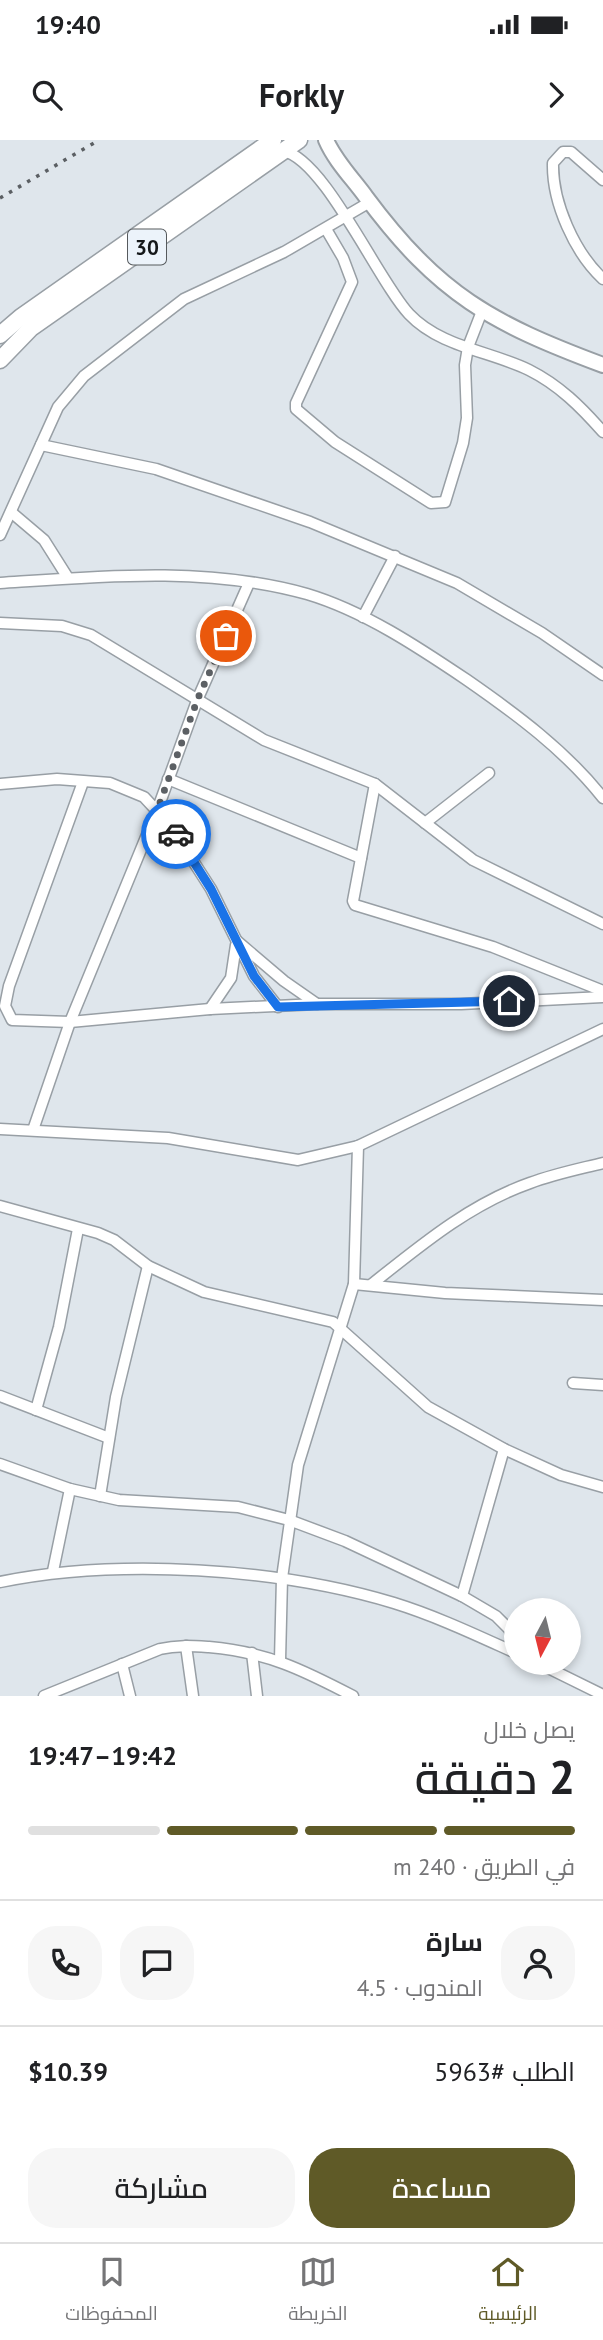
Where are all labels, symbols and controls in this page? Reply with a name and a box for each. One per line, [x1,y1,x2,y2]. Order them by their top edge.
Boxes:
text: 19:40 [35,8,101,41]
text: Forkly [259,74,344,116]
icon: search [28,76,66,114]
icon: forward [537,76,575,114]
road number: 30 [128,230,166,264]
pin [196,606,256,666]
icon: bag [207,617,245,655]
courier [141,799,211,869]
icon: car [157,815,195,853]
pin [479,971,539,1031]
icon: home [490,982,528,1020]
north arrow [504,1598,581,1675]
map controls [504,1598,581,1675]
text: يصل خلال [484,1715,575,1744]
text: 19:42–19:47 [28,1739,177,1772]
text: 2 دقيقة [415,1747,575,1807]
text: في الطريق · 240 m [393,1852,575,1881]
text: سارة [426,1925,483,1958]
button: phone [28,1926,102,2000]
button: chat [120,1926,194,2000]
button: person [501,1926,575,2000]
text: المندوب · 4.5 [357,1973,483,2002]
text: $10.39 [28,2055,108,2088]
text: الطلب #5963 [434,2055,575,2088]
button: مشاركة [28,2148,295,2228]
button: مساعدة [309,2148,575,2228]
tab: المحفوظات [65,2253,158,2331]
tab: الخريطة [288,2253,348,2331]
tab: الرئيسية [478,2253,538,2331]

